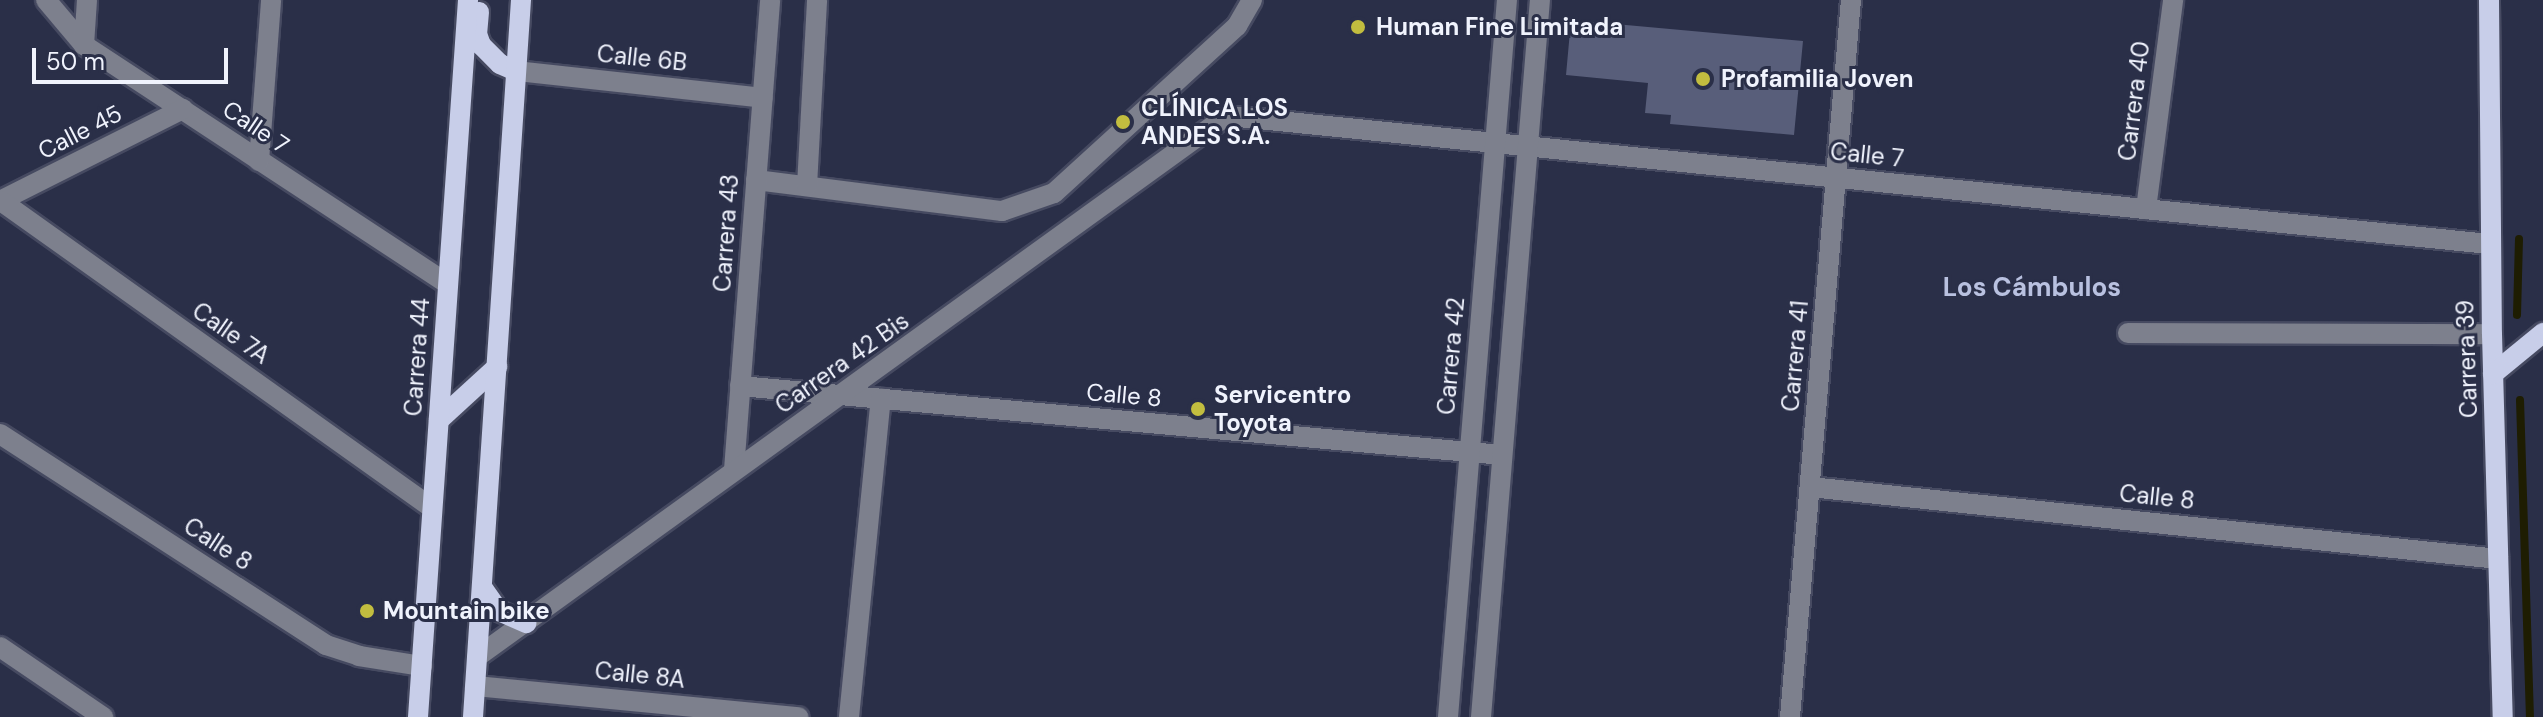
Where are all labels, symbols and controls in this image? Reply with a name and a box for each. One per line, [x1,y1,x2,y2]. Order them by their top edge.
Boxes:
place label: Human Fine Limitada [1376,13,1623,41]
marker: Human Fine Limitada [1347,16,1369,38]
scale bar [36,32,232,82]
street label: Calle 6B [595,39,689,77]
street label: Carrera 40 [2112,39,2156,163]
text: 50 m [46,46,105,77]
place label: Profamilia Joven [1721,65,1914,93]
marker: Profamilia Joven [1692,68,1714,90]
street label: Calle 7 [217,94,295,160]
place label: CLÍNICA LOS ANDES S.A. [1141,94,1288,150]
street label: Calle 45 [33,99,127,165]
marker: CLÍNICA LOS ANDES S.A. [1112,111,1134,133]
street label: Calle 7 [1829,137,1905,173]
street label: Carrera 43 [708,173,744,293]
district label: Los Cámbulos [1943,272,2121,304]
street label: Calle 7A [187,296,275,370]
street label: Carrera 42 [1432,296,1470,416]
street label: Carrera 44 [398,297,436,417]
street label: Carrera 41 [1776,299,1814,413]
street label: Carrera 39 [2451,299,2483,419]
street label: Carrera 42 Bis [770,306,914,420]
street label: Calle 8 [1085,377,1163,413]
place label: Servicentro Toyota [1214,381,1351,437]
marker: Servicentro Toyota [1189,400,1207,418]
street label: Calle 8 [2118,479,2196,515]
street label: Calle 8 [178,511,258,577]
place label: Mountain bike [383,597,550,625]
marker: Mountain bike [358,602,376,620]
street label: Calle 8A [593,656,687,694]

